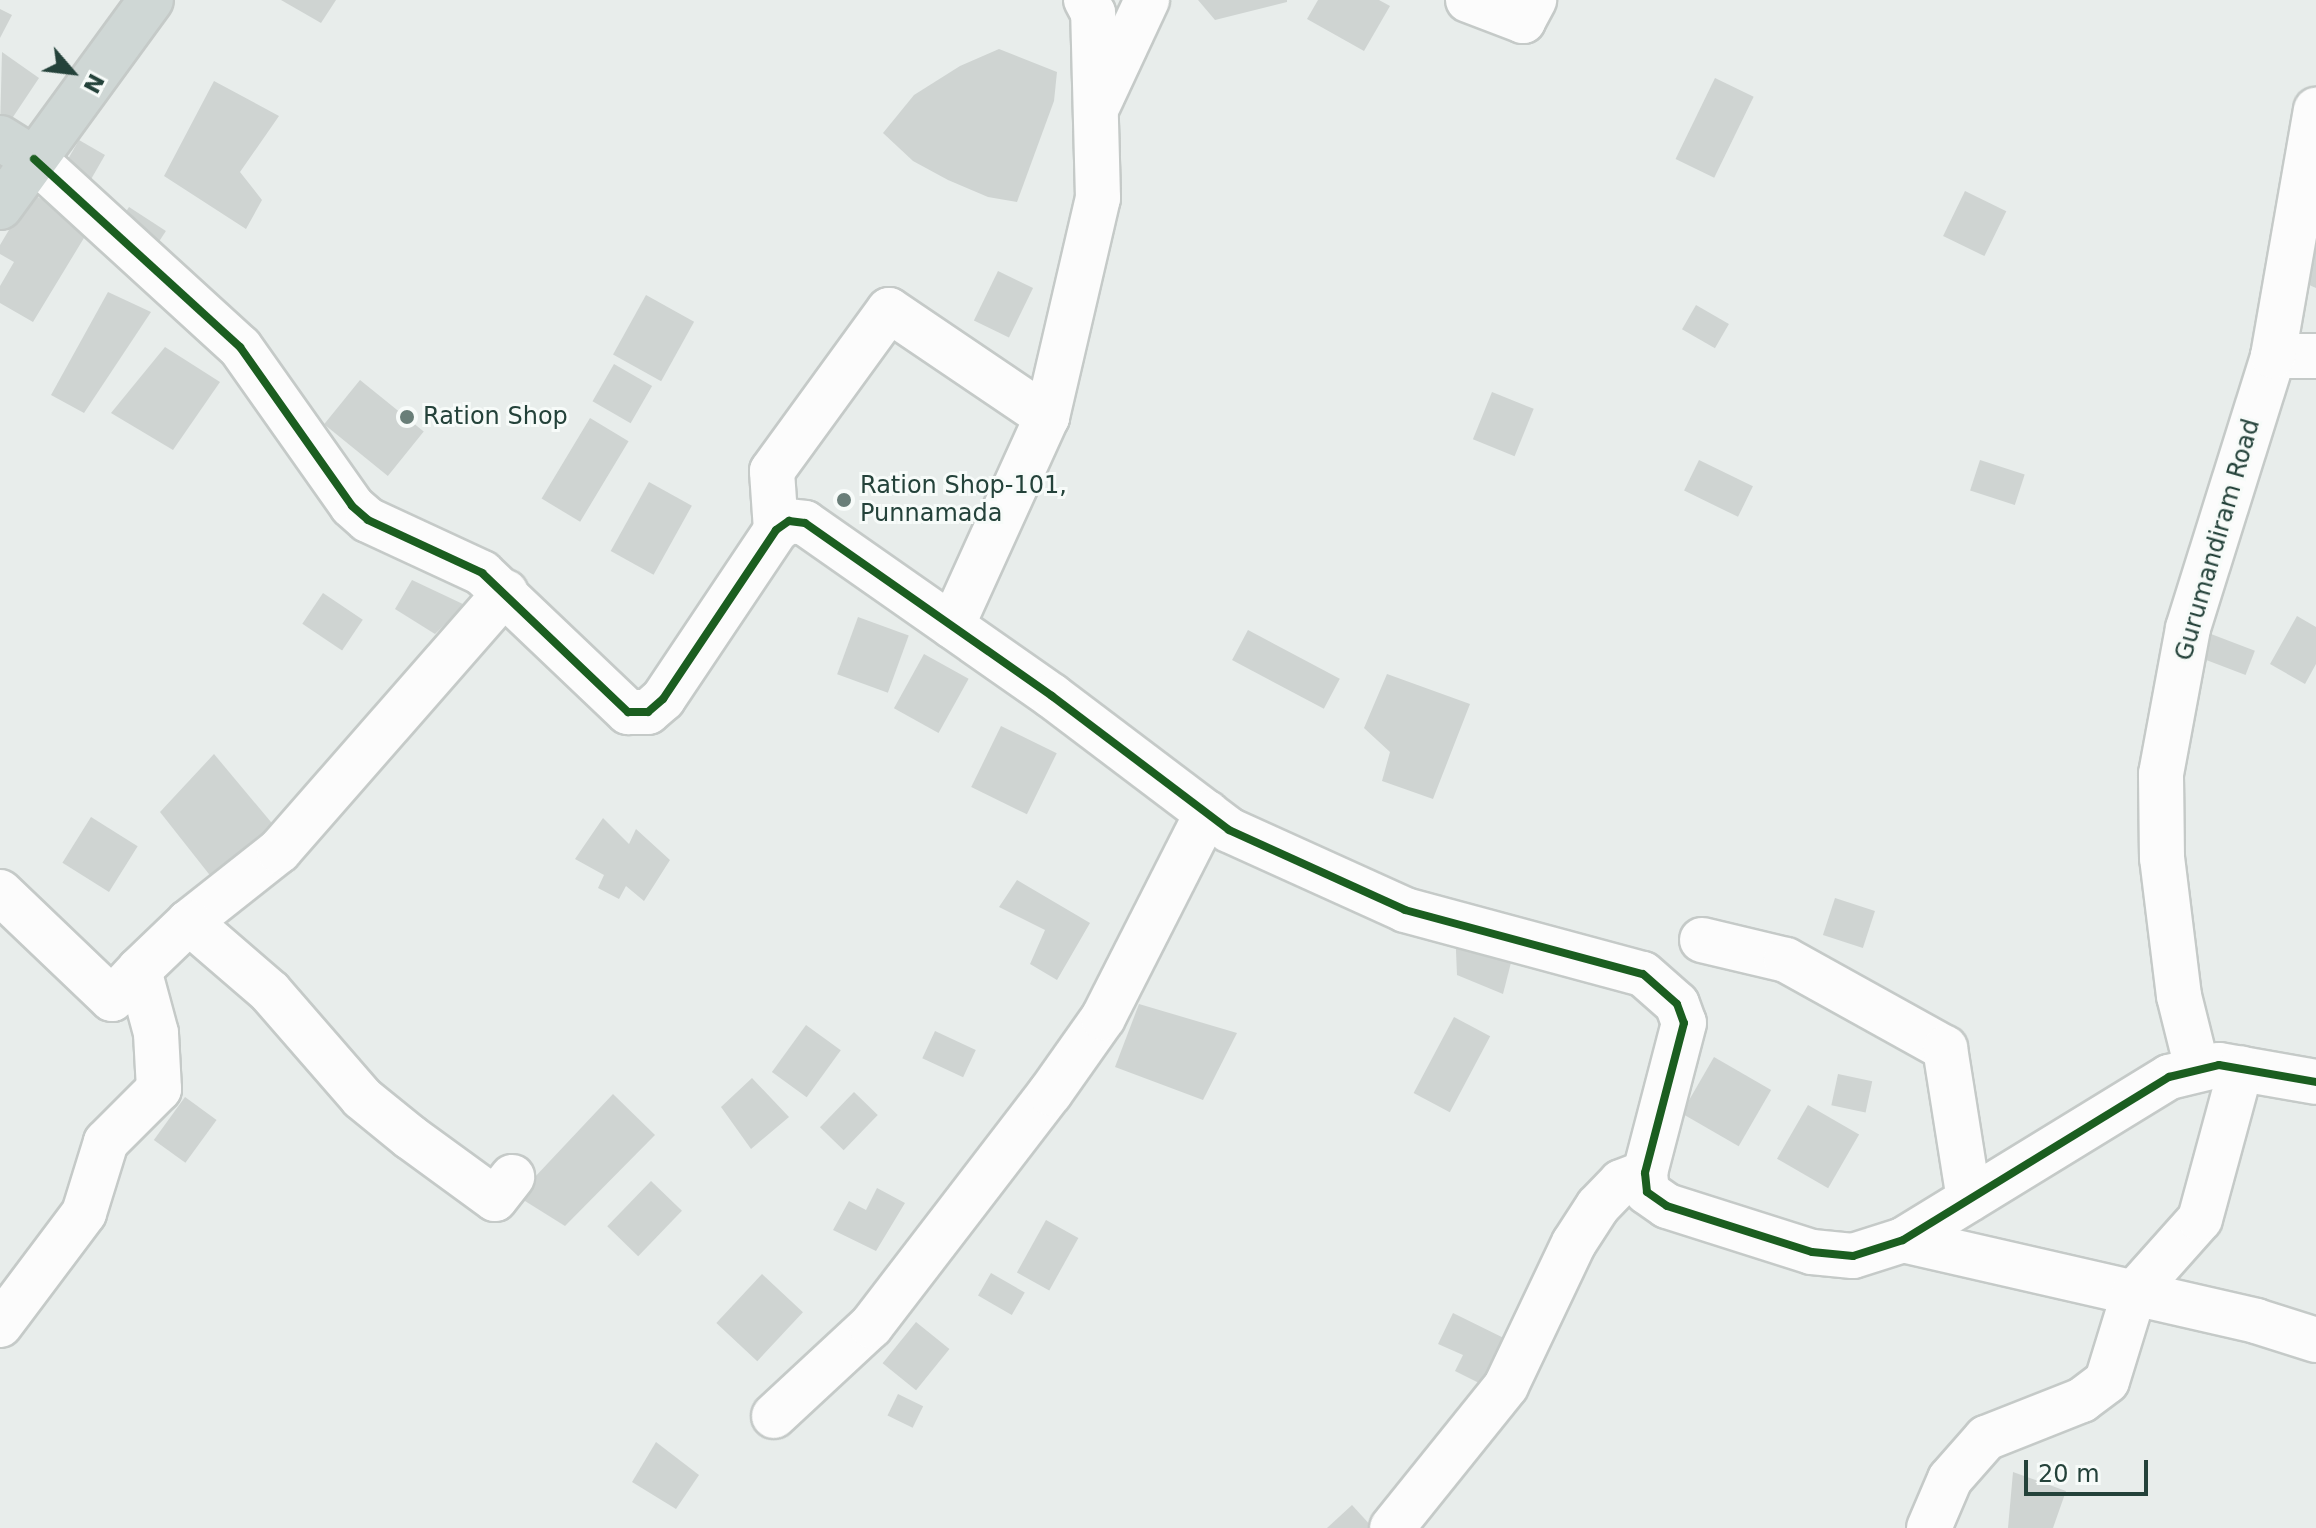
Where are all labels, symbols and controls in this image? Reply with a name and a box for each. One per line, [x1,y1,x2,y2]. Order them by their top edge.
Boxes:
north arrow [32,32,112,112]
text: N [78,69,109,97]
place label: Ration Shop [423,403,568,431]
marker: Ration Shop [398,408,416,426]
street label: Gurumandiram Road [2170,416,2266,664]
place label: Ration Shop-101, Punnamada [860,472,1067,528]
marker: Ration Shop-101, Punnamada [835,491,853,509]
scale bar [2028,1444,2152,1494]
text: 20 m [2038,1460,2100,1488]

